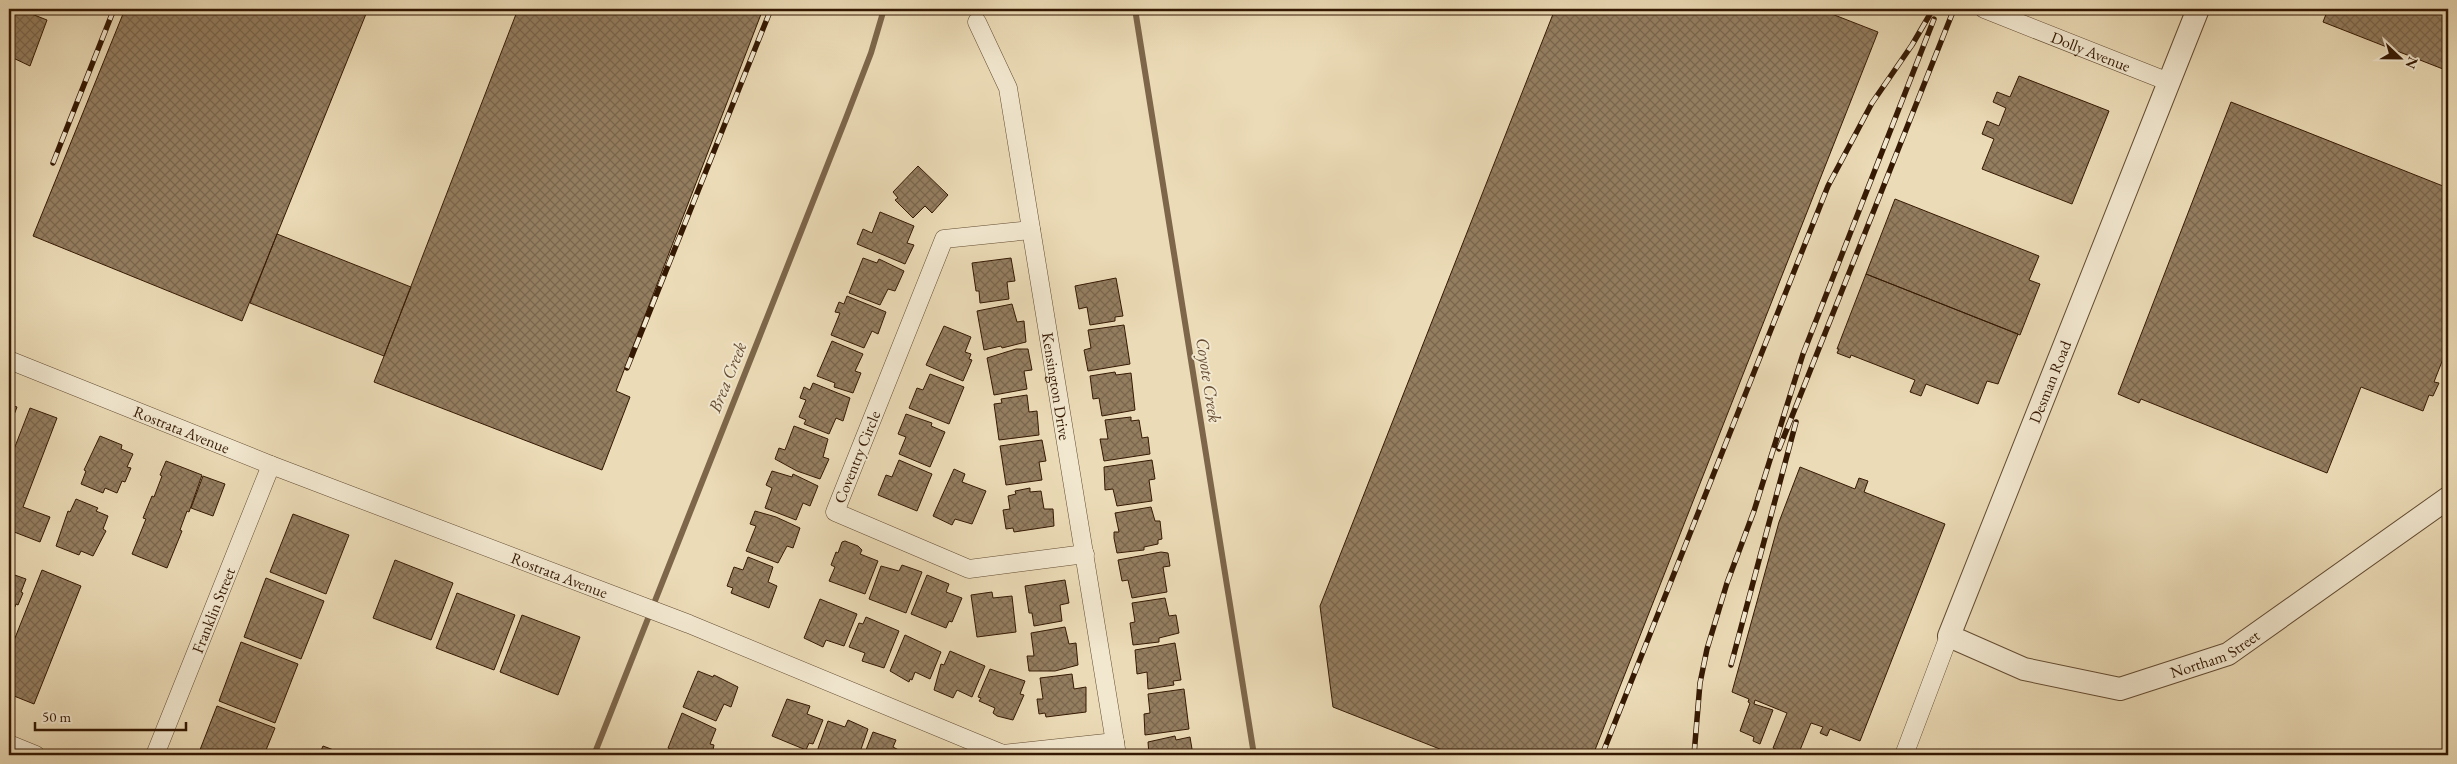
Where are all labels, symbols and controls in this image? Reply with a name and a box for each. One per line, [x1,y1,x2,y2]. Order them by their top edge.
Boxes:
street label: Dolly Avenue [2048,26,2134,76]
north arrow [2374,32,2424,82]
text: N [2401,54,2423,72]
street label: Kensington Drive [1038,331,1076,442]
water label: Coyote Creek [1190,336,1227,424]
street label: Desman Road [2024,337,2076,426]
water label: Brea Creek [702,338,752,416]
street label: Rostrata Avenue [130,400,233,458]
street label: Coventry Circle [829,408,885,506]
street label: Rostrata Avenue [508,547,611,603]
street label: Franklin Street [186,564,240,656]
street label: Northam Street [2167,625,2264,683]
scale bar [35,699,186,731]
text: 50 m [42,707,71,726]

